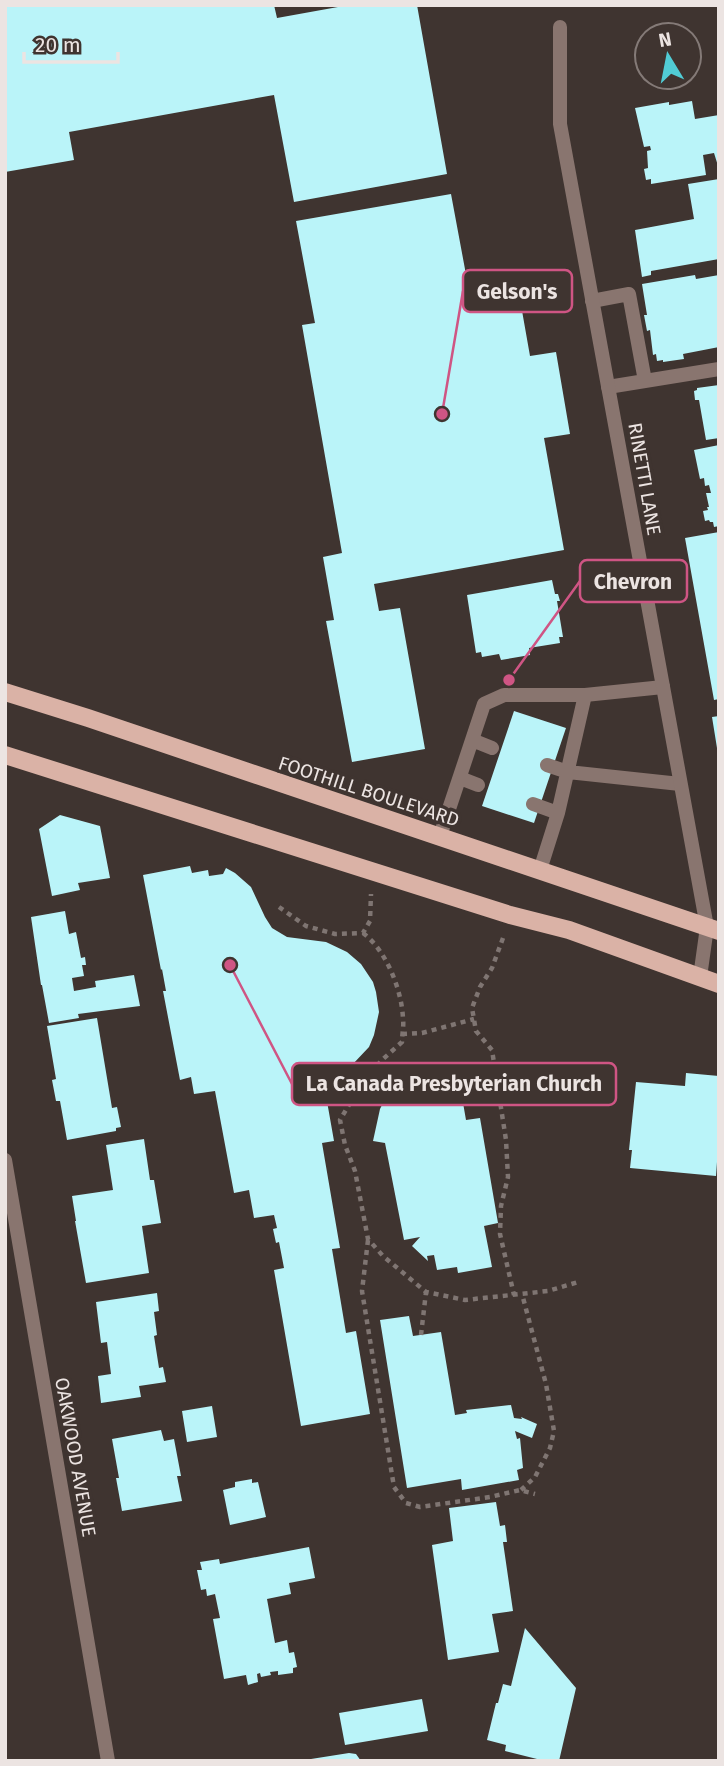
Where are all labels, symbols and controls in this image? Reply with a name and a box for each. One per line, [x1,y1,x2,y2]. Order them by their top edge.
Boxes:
scale bar [24,21,119,65]
north arrow [633,21,703,91]
text: N [657,27,673,52]
text: 20 m [35,32,81,58]
callout: Gelson's [463,270,572,312]
text: Gelson's [477,279,557,305]
street label: RINETTI LANE [623,421,666,537]
callout: Chevron [580,560,687,602]
text: Chevron [594,569,672,595]
street label: FOOTHILL BOULEVARD [276,751,462,832]
callout: La Canada Presbyterian Church [292,1063,616,1105]
text: La Canada Presbyterian Church [306,1071,602,1097]
street label: OAKWOOD AVENUE [50,1376,101,1539]

